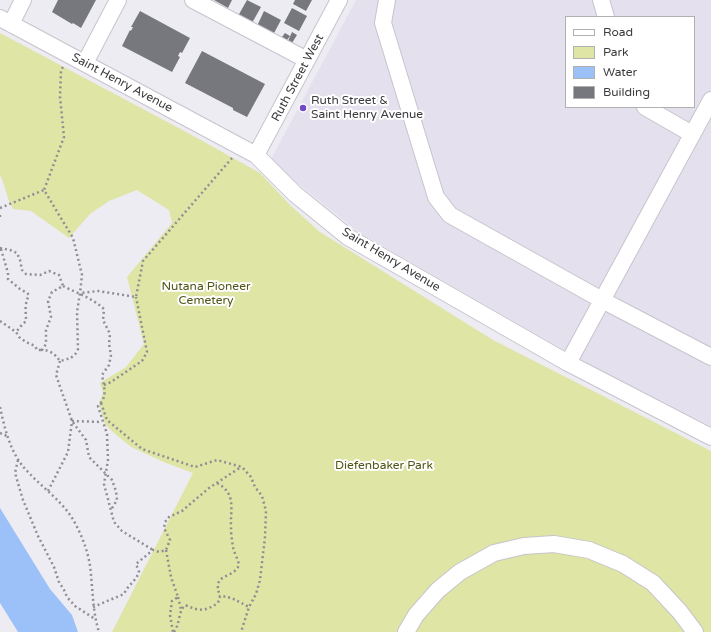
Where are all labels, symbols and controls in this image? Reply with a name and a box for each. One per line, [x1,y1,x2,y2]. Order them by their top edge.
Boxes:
legend [565,16,695,108]
text: Road [603,25,633,39]
street label: Ruth Street West [269,32,327,124]
text: Park [603,45,629,59]
street label: Saint Henry Avenue [69,50,175,116]
text: Water [603,65,637,79]
text: Building [603,85,650,99]
place label: Ruth Street & Saint Henry Avenue [311,94,423,122]
marker: Ruth Street & Saint Henry Avenue [298,103,308,113]
street label: Saint Henry Avenue [339,225,443,295]
park label: Nutana Pioneer Cemetery [161,280,251,308]
park label: Diefenbaker Park [335,459,433,473]

